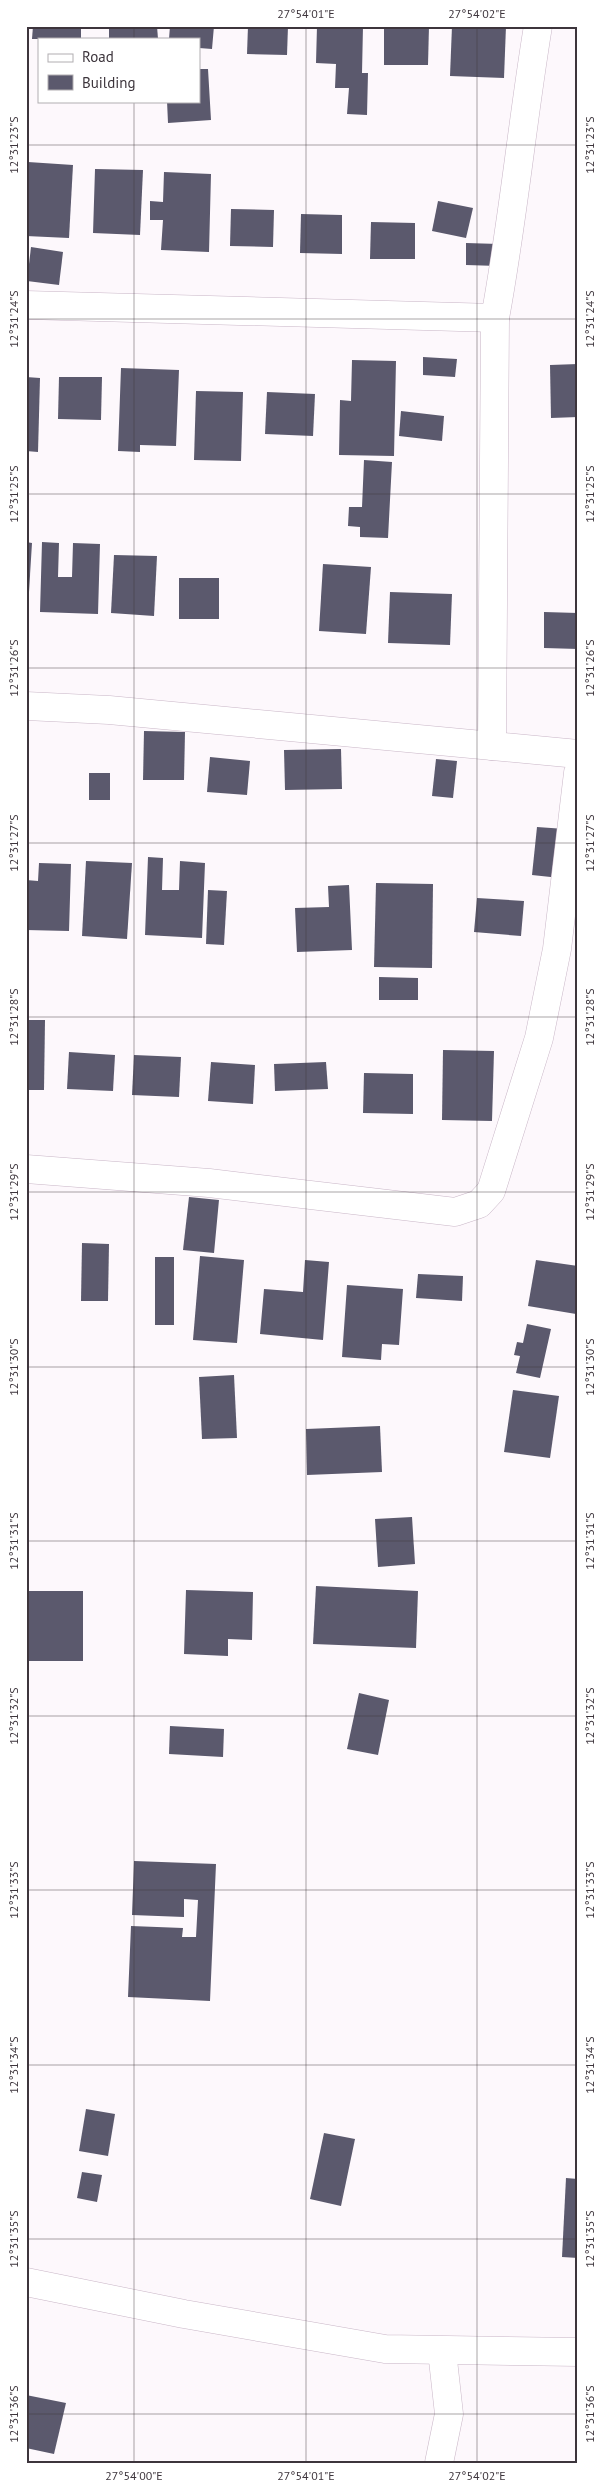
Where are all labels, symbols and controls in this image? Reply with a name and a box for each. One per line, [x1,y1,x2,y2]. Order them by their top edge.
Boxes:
text: 27°54'01"E [277,6,335,21]
text: 27°54'02"E [448,6,506,21]
legend [38,38,200,102]
text: Road [82,47,114,66]
text: Building [82,73,136,92]
text: 12°31'23"S [6,116,21,174]
text: 12°31'23"S [582,116,597,174]
text: 12°31'24"S [6,290,21,348]
text: 12°31'24"S [582,290,597,348]
text: 12°31'25"S [6,465,21,523]
text: 12°31'25"S [582,465,597,523]
text: 12°31'26"S [6,639,21,697]
text: 12°31'26"S [582,639,597,697]
text: 12°31'27"S [6,814,21,872]
text: 12°31'27"S [582,814,597,872]
text: 12°31'28"S [6,988,21,1046]
text: 12°31'28"S [582,988,597,1046]
text: 12°31'29"S [6,1163,21,1221]
text: 12°31'29"S [582,1163,597,1221]
text: 12°31'30"S [6,1338,21,1396]
text: 12°31'30"S [582,1338,597,1396]
text: 12°31'31"S [6,1512,21,1570]
text: 12°31'31"S [582,1512,597,1570]
text: 12°31'32"S [6,1687,21,1745]
text: 12°31'32"S [582,1687,597,1745]
text: 12°31'33"S [6,1861,21,1919]
text: 12°31'33"S [582,1861,597,1919]
text: 12°31'34"S [6,2036,21,2094]
text: 12°31'34"S [582,2036,597,2094]
text: 12°31'35"S [6,2210,21,2268]
text: 12°31'35"S [582,2210,597,2268]
text: 12°31'36"S [6,2385,21,2443]
text: 12°31'36"S [582,2385,597,2443]
text: 27°54'00"E [105,2468,163,2483]
text: 27°54'01"E [277,2468,335,2483]
text: 27°54'02"E [448,2468,506,2483]

